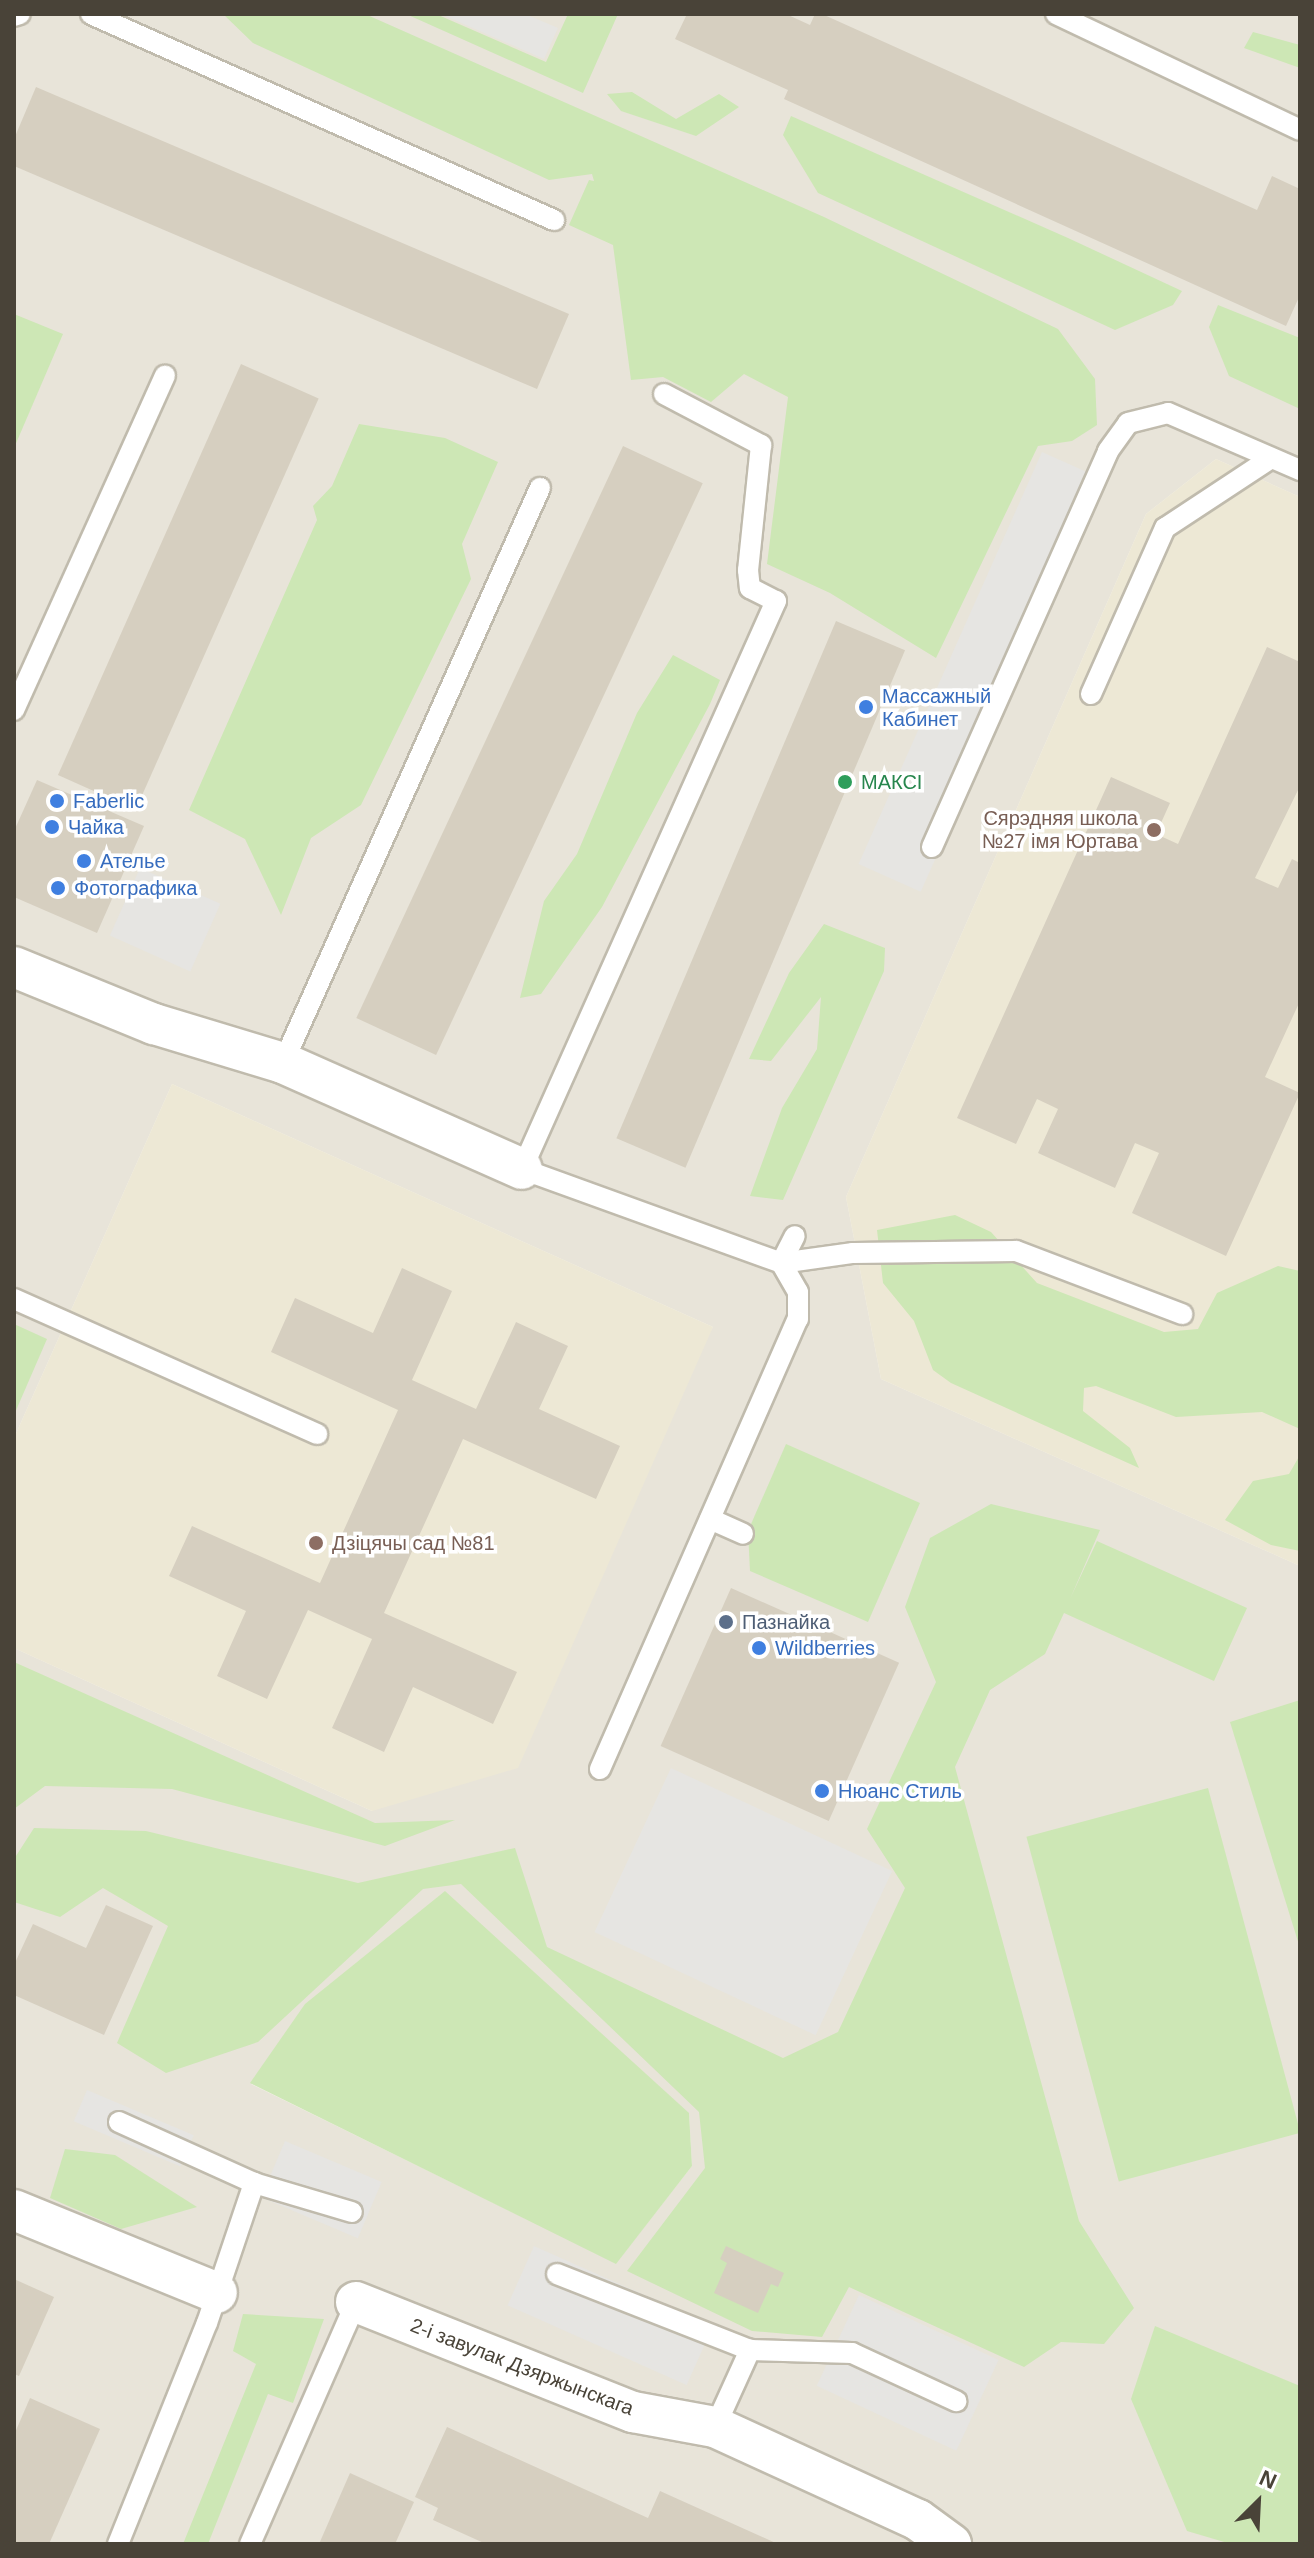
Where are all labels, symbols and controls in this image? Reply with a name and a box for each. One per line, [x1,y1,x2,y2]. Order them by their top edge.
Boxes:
place label: Массажный Кабинет [882,684,991,731]
marker: Массажный Кабинет [857,698,875,716]
place label: МАКСІ [861,770,922,794]
marker: МАКСІ [836,773,854,791]
place label: Faberlic [73,789,144,813]
marker: Faberlic [48,792,66,810]
place label: Сярэдняя школа №27 імя Юртава [982,806,1138,853]
place label: Чайка [68,815,124,839]
marker: Чайка [43,818,61,836]
marker: Сярэдняя школа №27 імя Юртава [1145,821,1163,839]
place label: Ателье [100,849,166,873]
marker: Ателье [75,852,93,870]
place label: Фотографика [74,876,197,900]
marker: Фотографика [49,879,67,897]
place label: Дзіцячы сад №81 [332,1531,495,1555]
marker: Дзіцячы сад №81 [307,1534,325,1552]
place label: Пазнайка [742,1610,830,1634]
marker: Пазнайка [717,1613,735,1631]
place label: Wildberries [775,1636,875,1660]
marker: Wildberries [750,1639,768,1657]
place label: Нюанс Стиль [838,1779,962,1803]
marker: Нюанс Стиль [813,1782,831,1800]
street label: 2-і завулак Дзяржынскага [407,2313,637,2421]
north arrow [1218,2462,1298,2542]
text: N [1256,2465,1280,2494]

